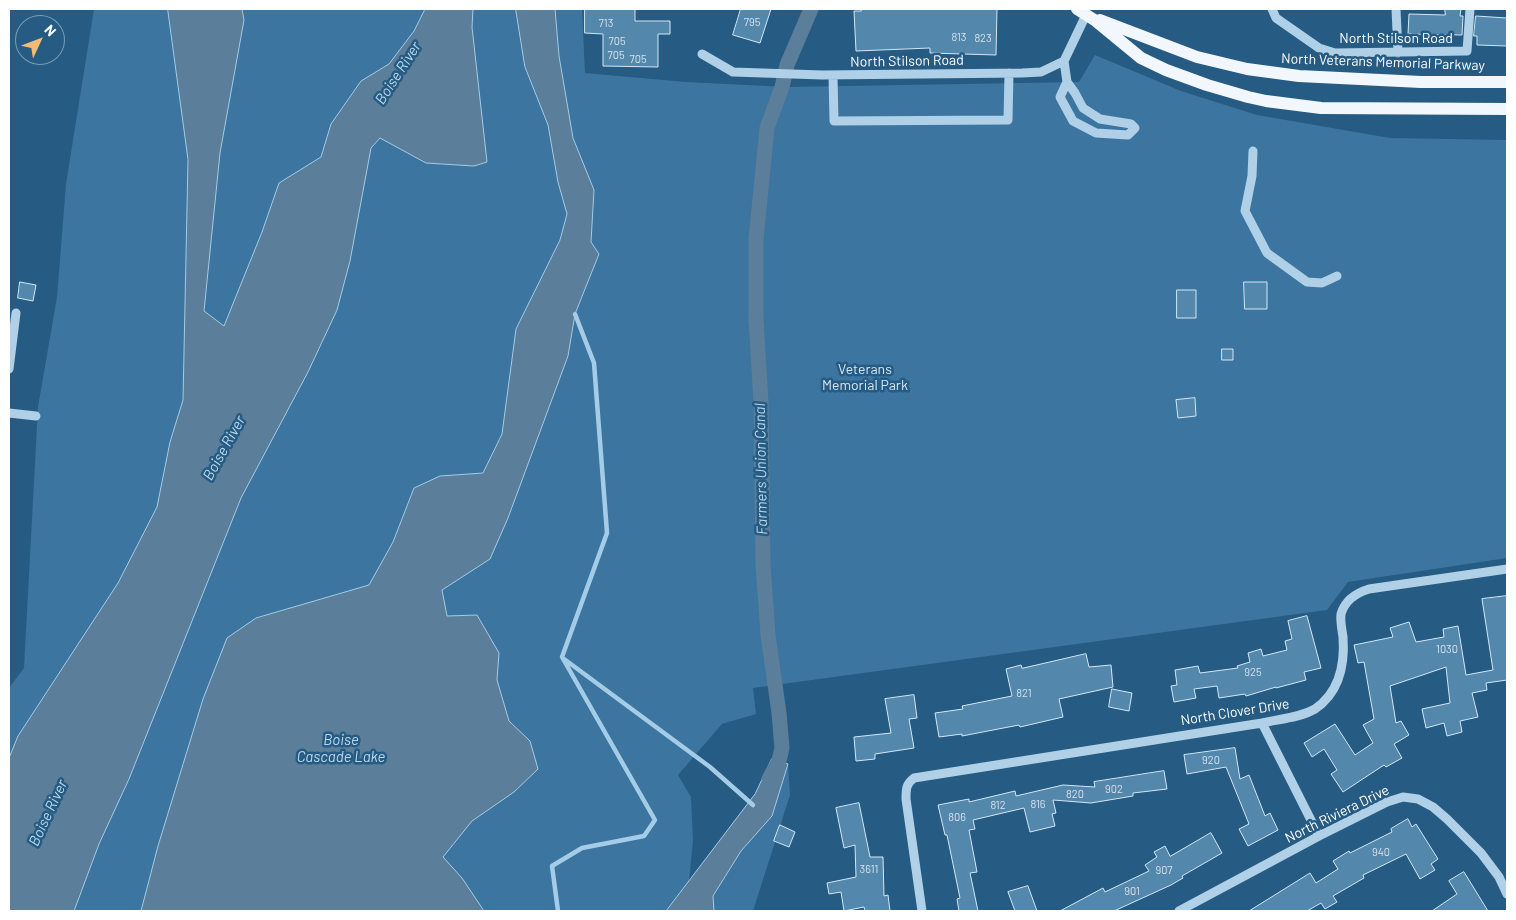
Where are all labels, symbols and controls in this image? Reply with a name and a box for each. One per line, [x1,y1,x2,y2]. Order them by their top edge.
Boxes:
north arrow [15,15,65,65]
house number: 795 [744,15,760,29]
house number: 713 [599,16,613,30]
text: N [41,21,60,39]
house number: 813 [952,30,966,44]
street label: North Stilson Road [1339,30,1453,46]
house number: 823 [974,31,992,45]
house number: 705 [608,34,626,48]
water label: Boise River [371,38,425,108]
house number: 705 [607,48,625,62]
street label: North Veterans Memorial Parkway [1281,50,1485,74]
house number: 705 [629,52,647,66]
street label: North Stilson Road [850,52,964,70]
park label: Veterans Memorial Park [822,361,908,394]
water label: Farmers Union Canal [751,403,771,535]
water label: Boise River [199,413,249,483]
house number: 1030 [1436,642,1458,656]
house number: 925 [1244,665,1262,679]
house number: 821 [1016,686,1032,700]
street label: North Clover Drive [1179,695,1291,729]
water label: Boise Cascade Lake [297,731,385,766]
house number: 920 [1202,753,1220,767]
water label: Boise River [25,777,71,849]
street label: North Riviera Drive [1282,781,1392,847]
house number: 902 [1105,782,1123,796]
house number: 820 [1066,787,1084,801]
house number: 816 [1031,797,1045,811]
house number: 812 [990,798,1006,812]
house number: 806 [948,810,966,824]
house number: 940 [1372,845,1390,859]
house number: 3611 [860,862,878,876]
house number: 907 [1155,863,1173,877]
house number: 901 [1124,884,1140,898]

